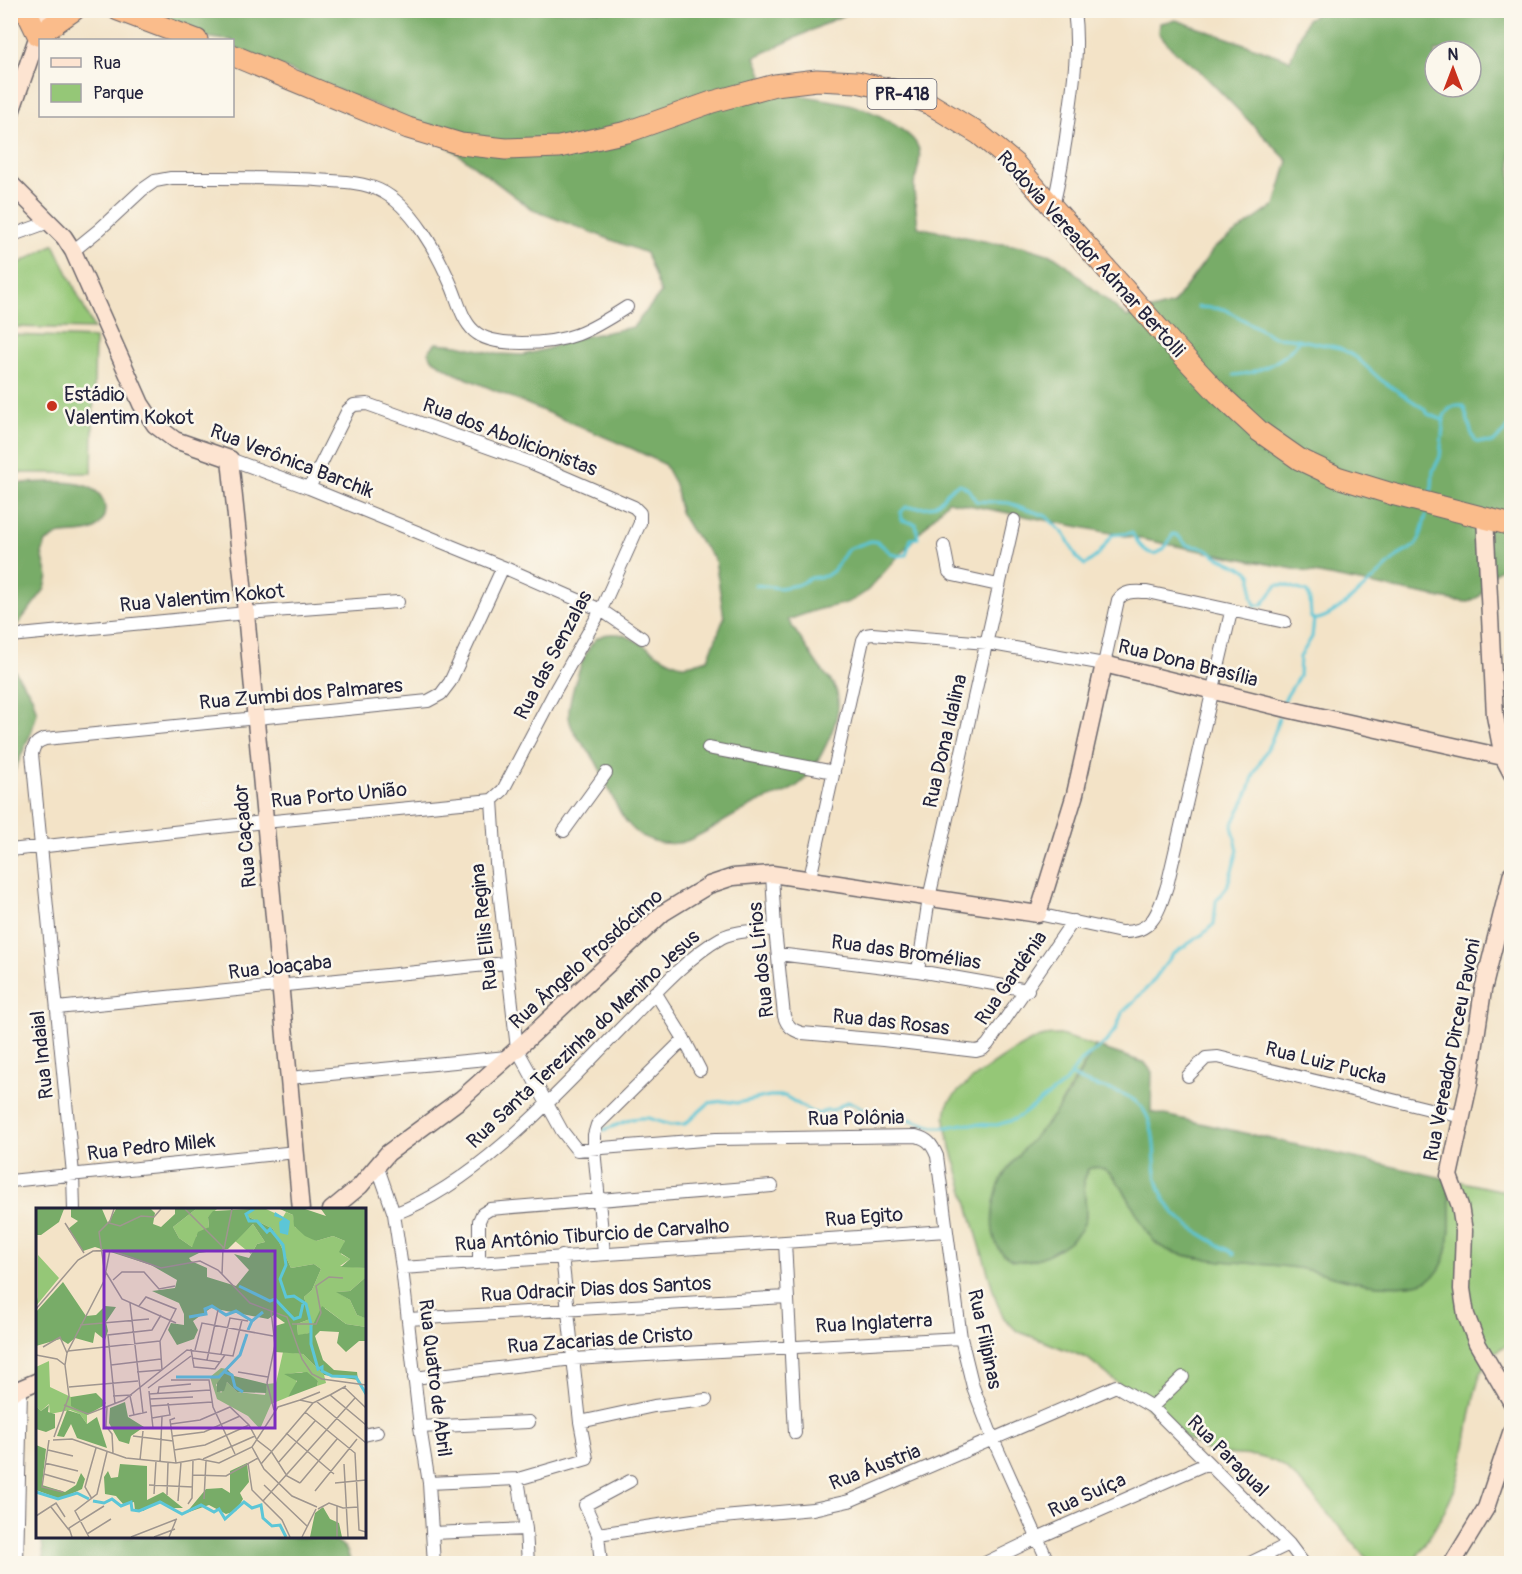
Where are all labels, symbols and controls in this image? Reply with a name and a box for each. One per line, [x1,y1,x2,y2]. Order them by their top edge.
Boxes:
legend [39,39,234,117]
north arrow [1423,39,1483,99]
text: N [1448,45,1459,65]
text: Rua [93,52,121,75]
road number: PR-418 [868,79,936,109]
text: Parque [93,82,143,105]
street label: Rodovia Vereador Admar Bertolli [992,145,1190,363]
place label: Estádio Valentim Kokot [64,382,195,430]
street label: Rua dos Abolicionistas [419,392,601,482]
marker: Estádio Valentim Kokot [45,399,59,413]
street label: Rua Verônica Barchik [207,418,378,504]
street label: Rua Valentim Kokot [119,578,286,618]
street label: Rua das Senzalas [508,586,598,724]
street label: Rua Dona Brasília [1115,634,1261,692]
street label: Rua Dona Idalina [917,672,973,810]
street label: Rua Zumbi dos Palmares [198,673,404,715]
street label: Rua Porto União [270,777,408,813]
street label: Rua Caçador [228,783,262,889]
street label: Rua Ellis Regina [465,862,503,992]
street label: Rua Ângelo Prosdócimo [504,883,668,1035]
street label: Rua dos Lírios [743,901,779,1019]
street label: Rua Santa Terezinha do Menino Jesus [461,924,705,1154]
street label: Rua Gardênia [969,926,1053,1030]
street label: Rua das Bromélias [830,929,982,975]
street label: Rua Vereador Dirceu Pavoni [1418,937,1486,1163]
street label: Rua Joaçaba [227,949,333,985]
street label: Rua das Rosas [831,1003,951,1041]
street label: Rua Indaial [25,1009,59,1101]
street label: Rua Luiz Pucka [1263,1036,1389,1090]
street label: Rua Polônia [807,1105,905,1131]
street label: Rua Pedro Milek [86,1128,217,1166]
street label: Rua Egito [824,1202,904,1232]
inset map [36,1208,366,1538]
street label: Rua Antônio Tiburcio de Carvalho [454,1213,730,1257]
street label: Rua Odracir Dias dos Santos [480,1270,712,1308]
street label: Rua Filipinas [962,1287,1008,1391]
street label: Rua Quatro de Abril [413,1298,457,1458]
street label: Rua Inglaterra [815,1307,933,1339]
street label: Rua Zacarias de Cristo [506,1321,694,1359]
street label: Rua Paragual [1182,1410,1274,1502]
street label: Rua Áustria [826,1438,924,1496]
street label: Rua Suíça [1044,1467,1130,1523]

